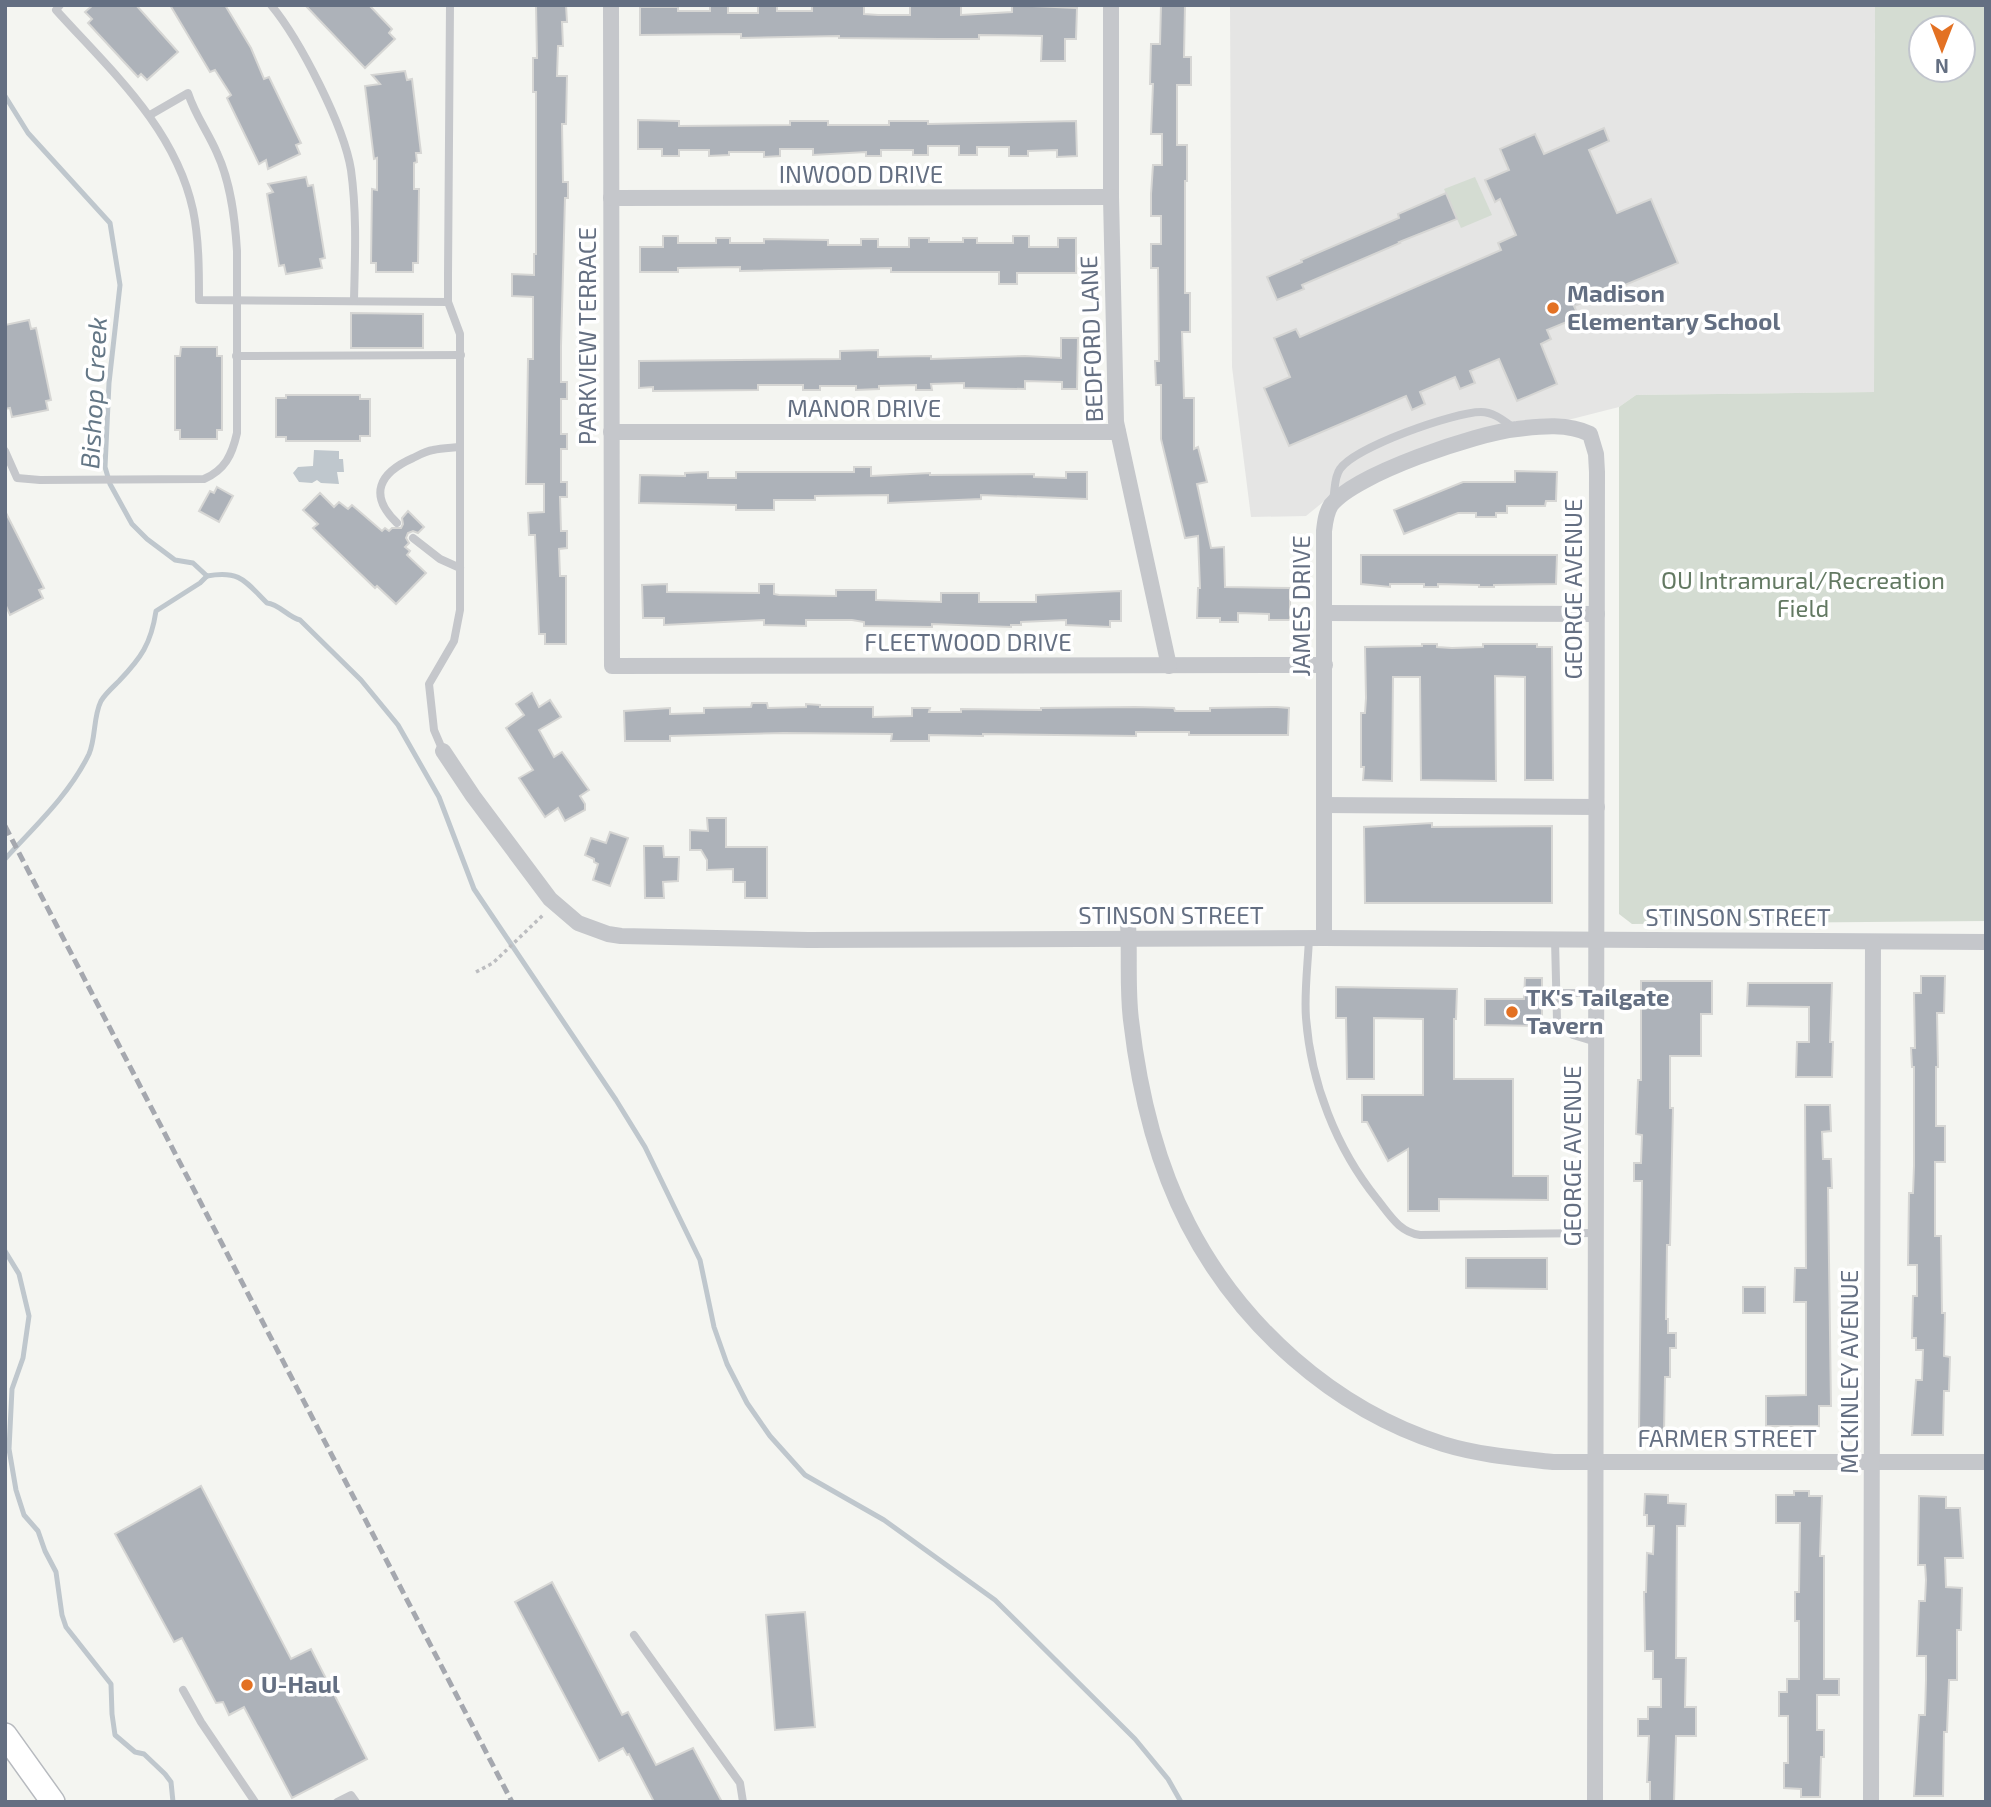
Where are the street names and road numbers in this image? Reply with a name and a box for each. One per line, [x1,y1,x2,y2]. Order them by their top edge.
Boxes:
street label: INWOOD DRIVE [779,159,943,188]
street label: PARKVIEW TERRACE [572,227,601,445]
street label: BEDFORD LANE [1073,255,1108,423]
street label: MANOR DRIVE [787,393,941,422]
street label: GEORGE AVENUE [1558,498,1587,680]
street label: JAMES DRIVE [1286,535,1315,677]
street label: FLEETWOOD DRIVE [864,627,1072,656]
street label: STINSON STREET [1078,900,1264,929]
street label: STINSON STREET [1645,902,1831,931]
street label: GEORGE AVENUE [1557,1065,1586,1247]
street label: MCKINLEY AVENUE [1834,1270,1863,1474]
street label: FARMER STREET [1637,1423,1817,1452]

